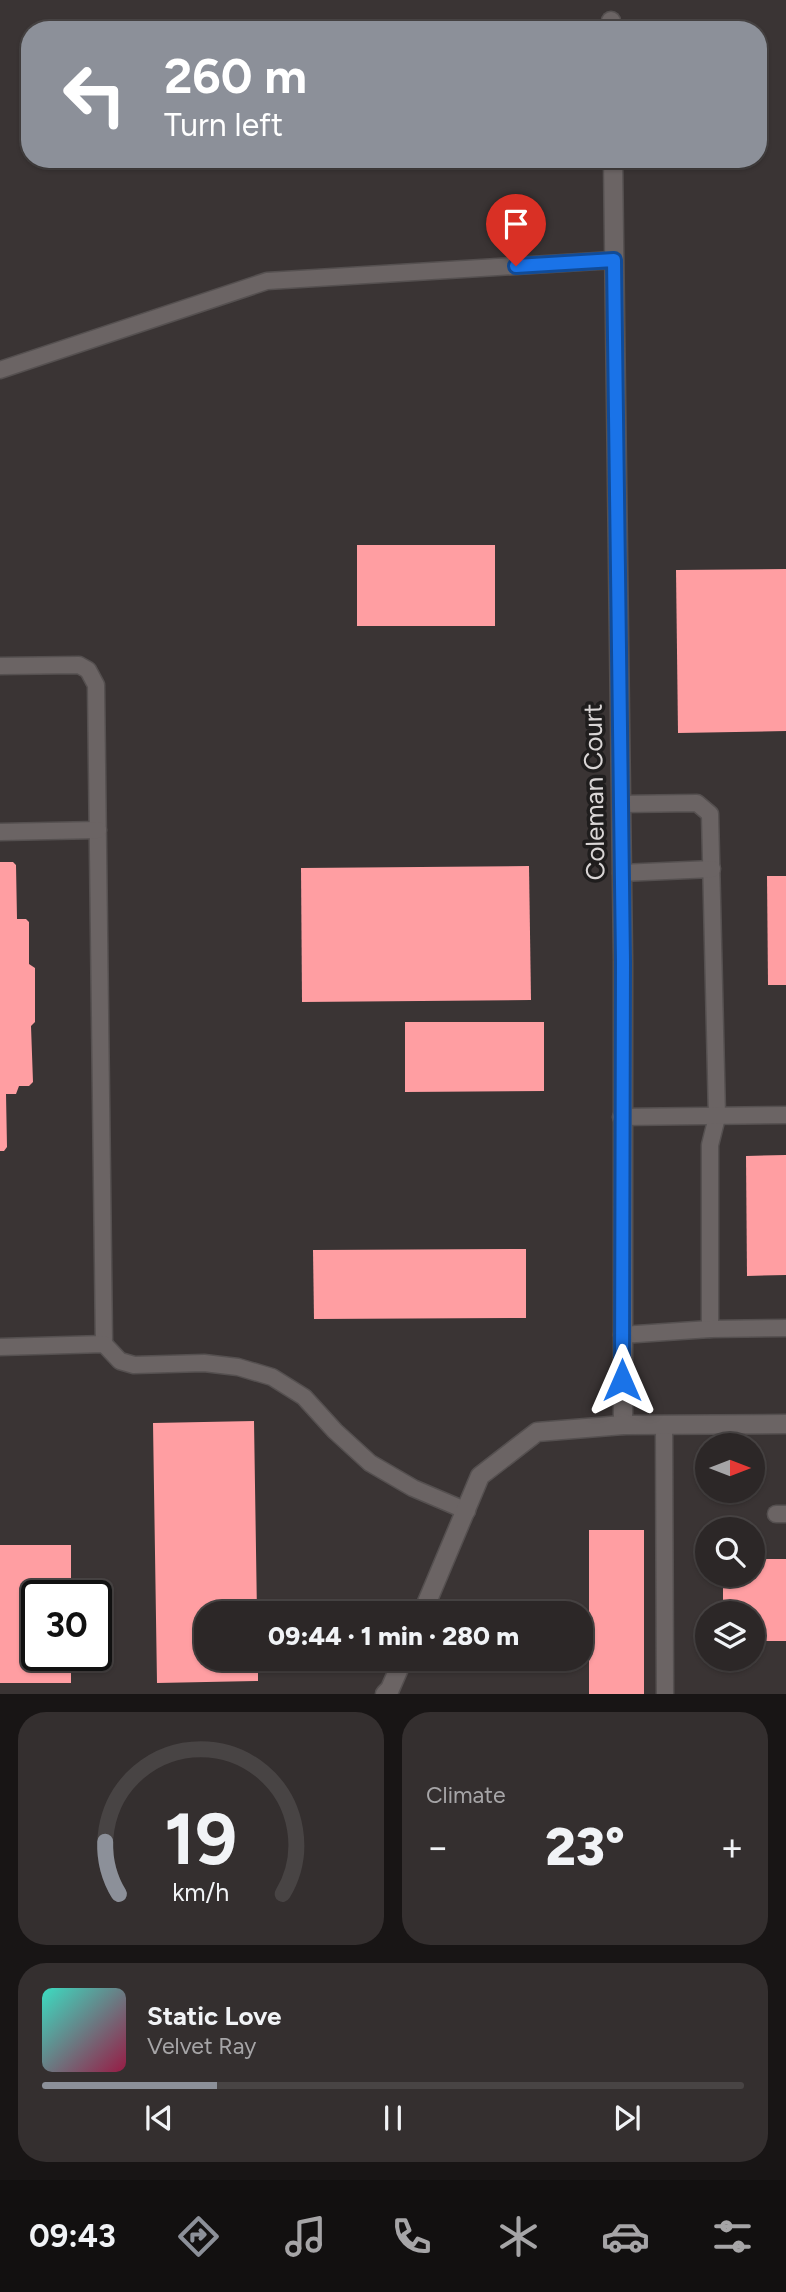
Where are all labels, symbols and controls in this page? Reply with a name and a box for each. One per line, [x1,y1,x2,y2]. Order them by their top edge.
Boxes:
text: 260 m [164,46,307,105]
icon: left [49,49,140,140]
text: Turn left [164,106,283,144]
pin [486,194,546,266]
icon: arrive [497,205,535,243]
street label: Coleman Court [576,703,612,881]
position arrow [585,1343,659,1417]
north arrow [695,1433,765,1503]
map controls [695,1433,765,1671]
button: search [695,1517,765,1587]
speed limit sign: 30 [21,1580,112,1671]
button: layers [695,1601,765,1671]
text: 09:44 · 1 min · 280 m [268,1620,519,1652]
text: Climate [426,1781,505,1809]
text: 19 [165,1796,237,1883]
text: 23° [545,1816,625,1878]
text: − [426,1824,450,1870]
text: + [720,1824,744,1870]
text: km/h [172,1877,230,1907]
text: Static Love [147,2000,281,2032]
text: Velvet Ray [147,2032,256,2060]
icon: previous [140,2099,178,2137]
icon: pause [374,2099,412,2137]
icon: next [608,2099,646,2137]
icon: directions [174,2212,223,2261]
icon: music [281,2212,330,2261]
icon: phone [387,2212,436,2261]
icon: climate [494,2212,543,2261]
icon: car [601,2212,650,2261]
icon: filters [708,2212,757,2261]
text: 09:43 [29,2217,116,2255]

